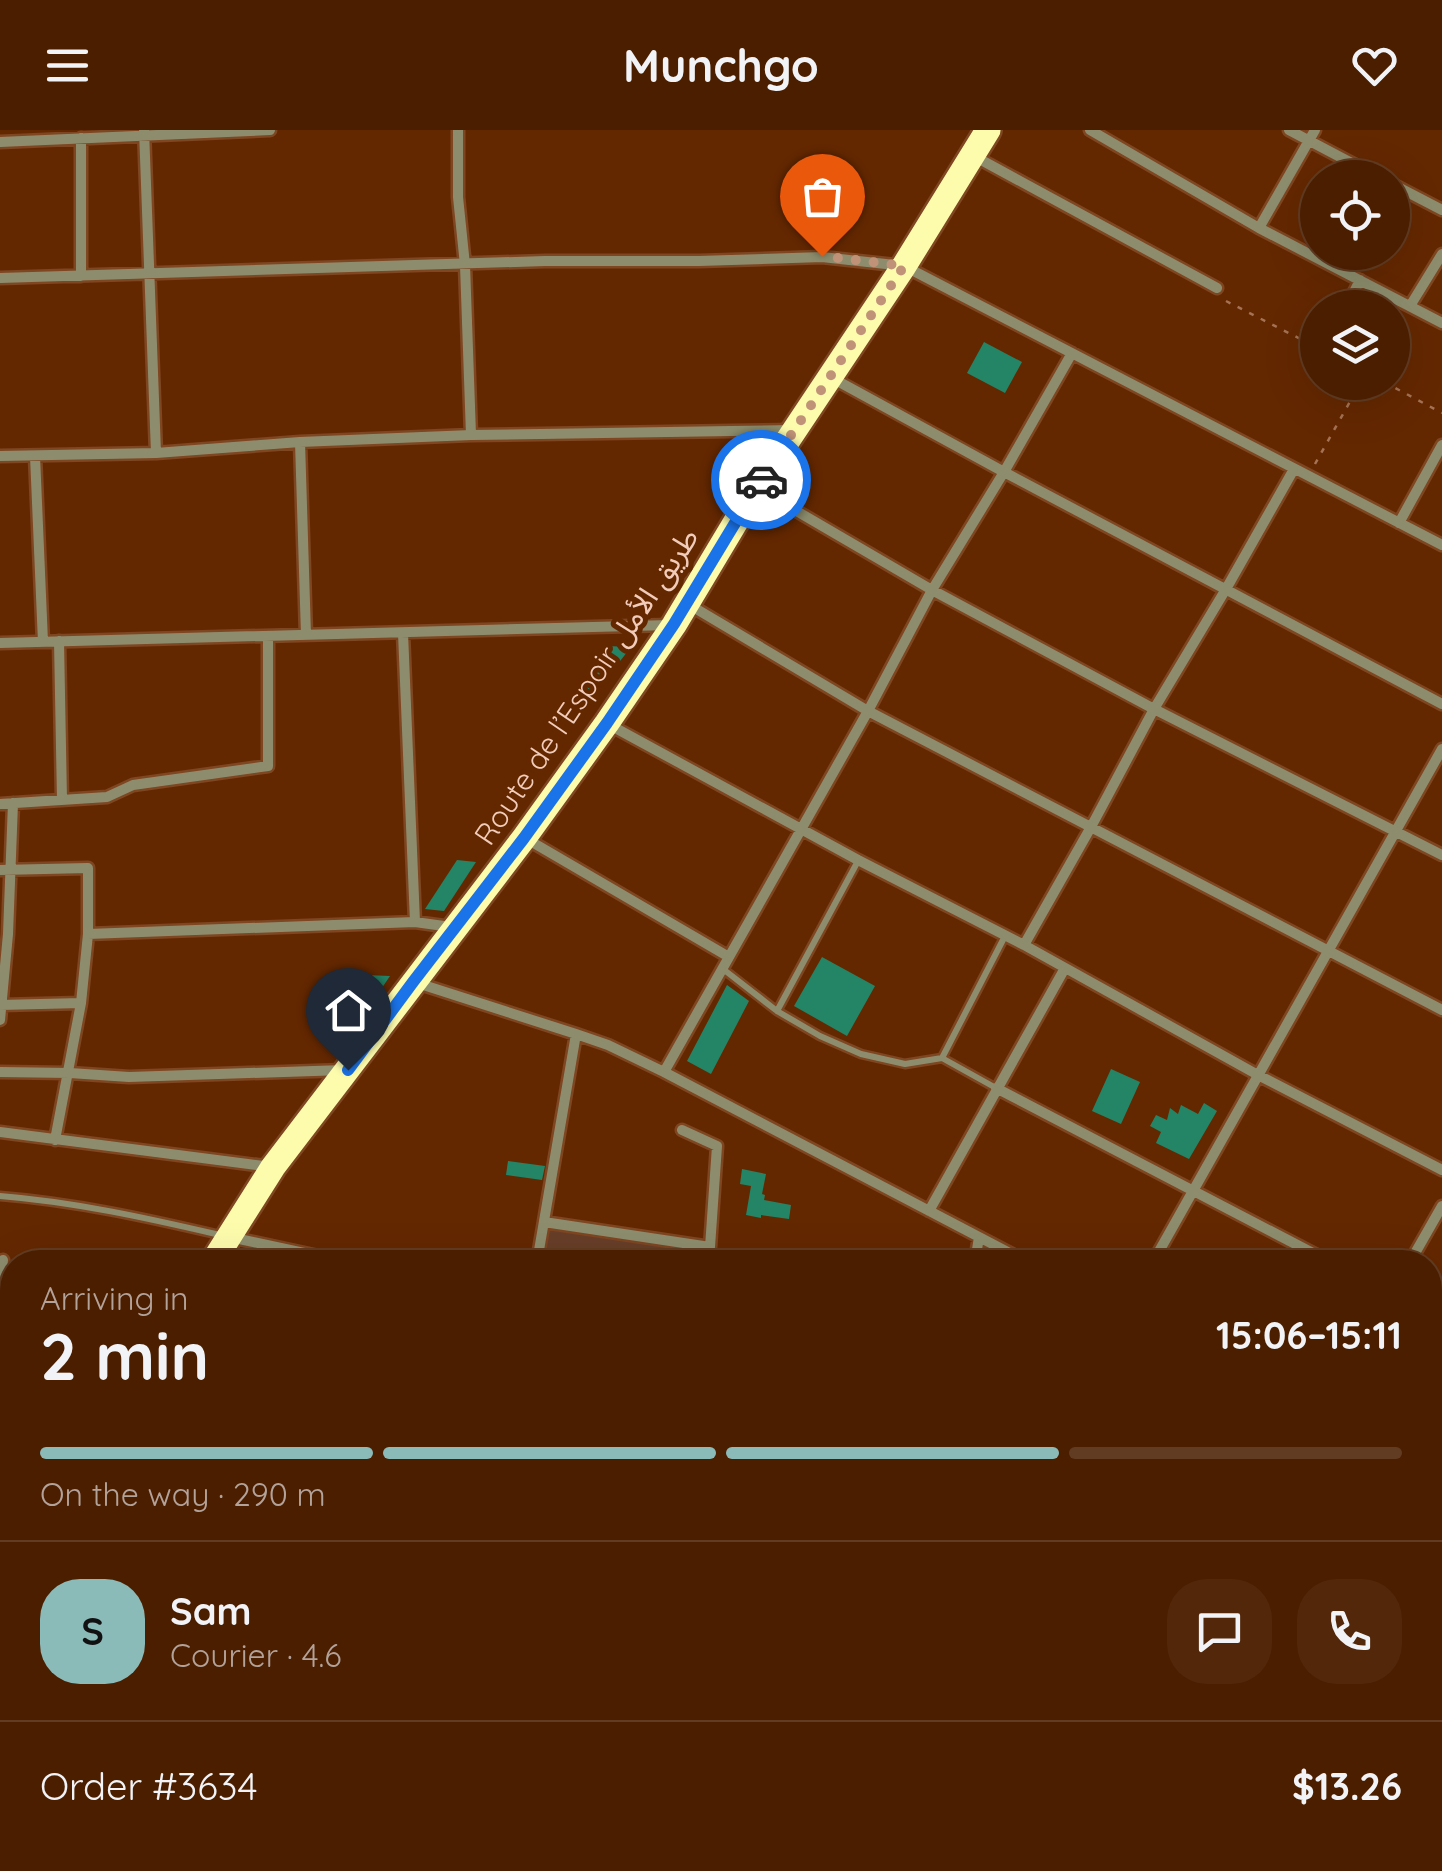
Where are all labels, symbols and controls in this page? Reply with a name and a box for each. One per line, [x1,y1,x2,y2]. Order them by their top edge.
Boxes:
text: Munchgo [623,37,819,93]
icon: menu [40,38,95,93]
icon: heart [1347,38,1402,93]
pin [780,154,865,257]
map controls [1300,160,1410,400]
button: locate [1300,160,1410,270]
icon: bag [795,169,850,224]
button: layers [1300,290,1410,400]
courier [711,430,811,530]
icon: car [734,453,789,508]
street label: Route de l’Espoir طريق الأمل [465,520,707,852]
pin [306,968,391,1071]
icon: home [321,983,376,1038]
text: Arriving in [40,1278,189,1318]
text: 15:06–15:11 [1216,1311,1402,1359]
text: 2 min [40,1315,209,1396]
text: On the way · 290 m [40,1474,326,1514]
button: chat [1167,1579,1272,1684]
button: phone [1297,1579,1402,1684]
text: Sam [170,1587,252,1635]
text: S [81,1607,104,1655]
text: Courier · 4.6 [170,1635,342,1675]
text: Order #3634 [40,1762,258,1810]
text: $13.26 [1292,1762,1402,1810]

